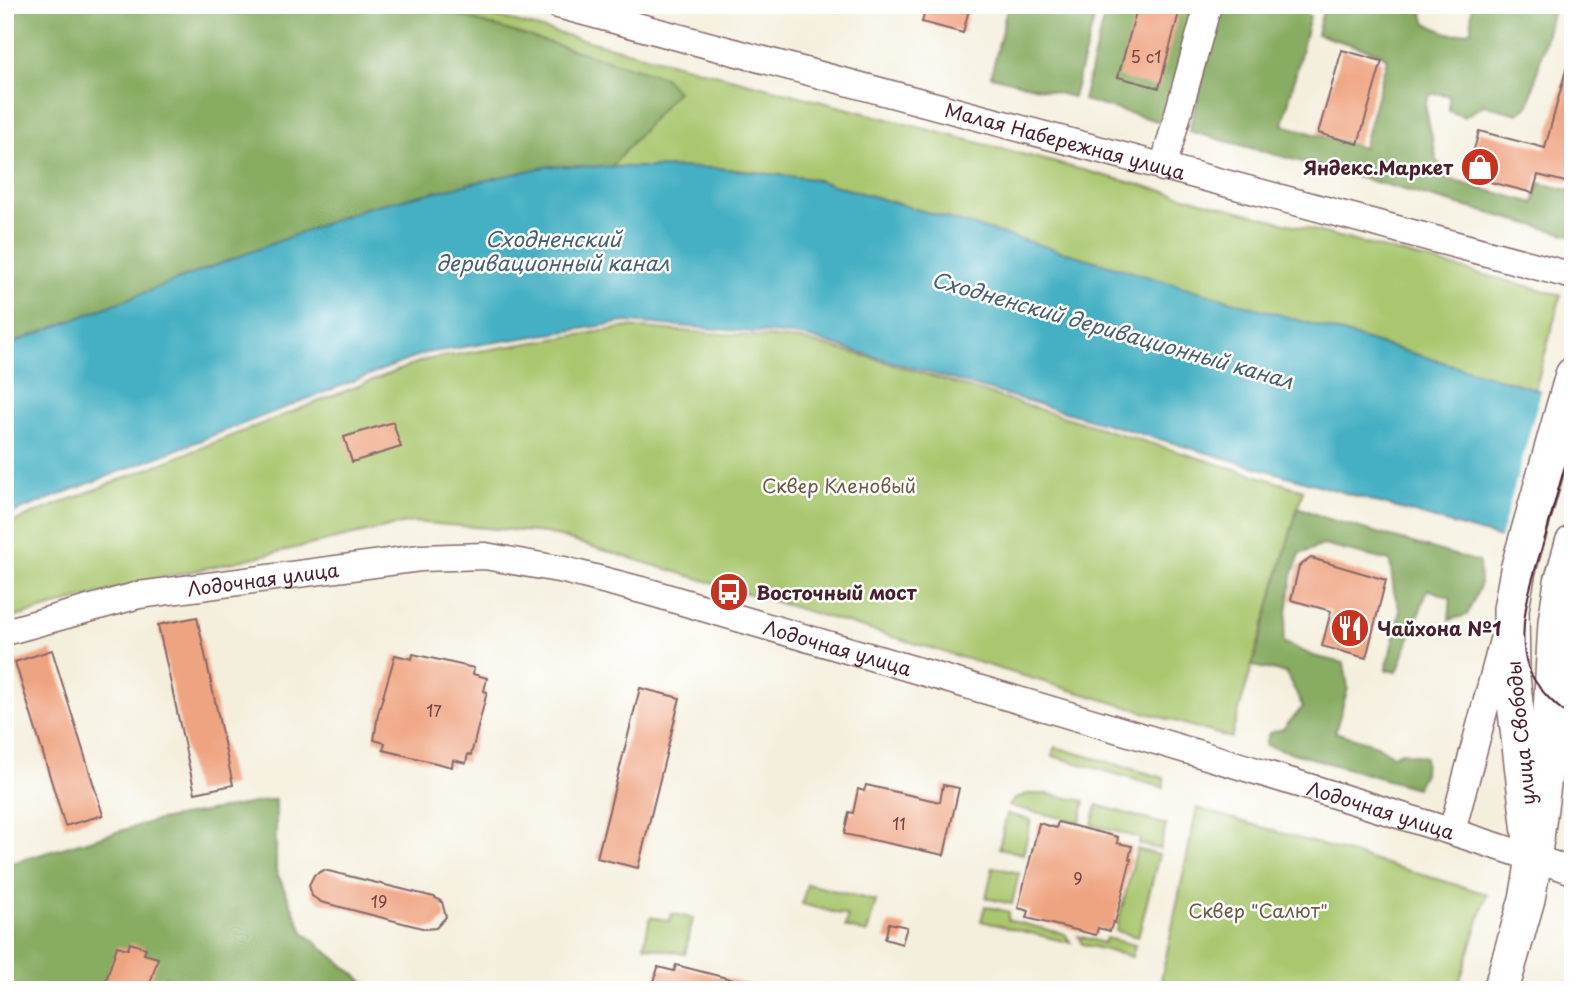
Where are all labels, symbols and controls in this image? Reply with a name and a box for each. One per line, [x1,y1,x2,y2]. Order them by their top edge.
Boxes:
house number: 5 с1 [1131,44,1161,68]
street label: Малая Набережная улица [942,95,1188,186]
shop icon: Яндекс.Маркет [1459,146,1501,188]
place label: Яндекс.Маркет [1304,153,1454,181]
water label: Сходненский деривационный канал [437,222,669,278]
water label: Сходненский деривационный канал [928,262,1298,396]
park label: Сквер Кленовый [762,471,916,499]
street label: Лодочная улица [185,555,341,603]
bus stop icon: Восточный мост [708,571,750,613]
place label: Восточный мост [756,578,918,606]
restaurant icon: Чайхона №1 [1329,607,1371,649]
street label: Лодочная улица [760,612,915,682]
place label: Чайхона №1 [1377,614,1501,642]
street label: улица Свободы [1499,660,1541,806]
house number: 17 [426,698,442,722]
street label: Лодочная улица [1304,773,1458,846]
house number: 11 [892,811,906,835]
house number: 9 [1073,866,1083,890]
house number: 19 [371,889,387,913]
park label: Сквер "Салют" [1188,896,1328,924]

